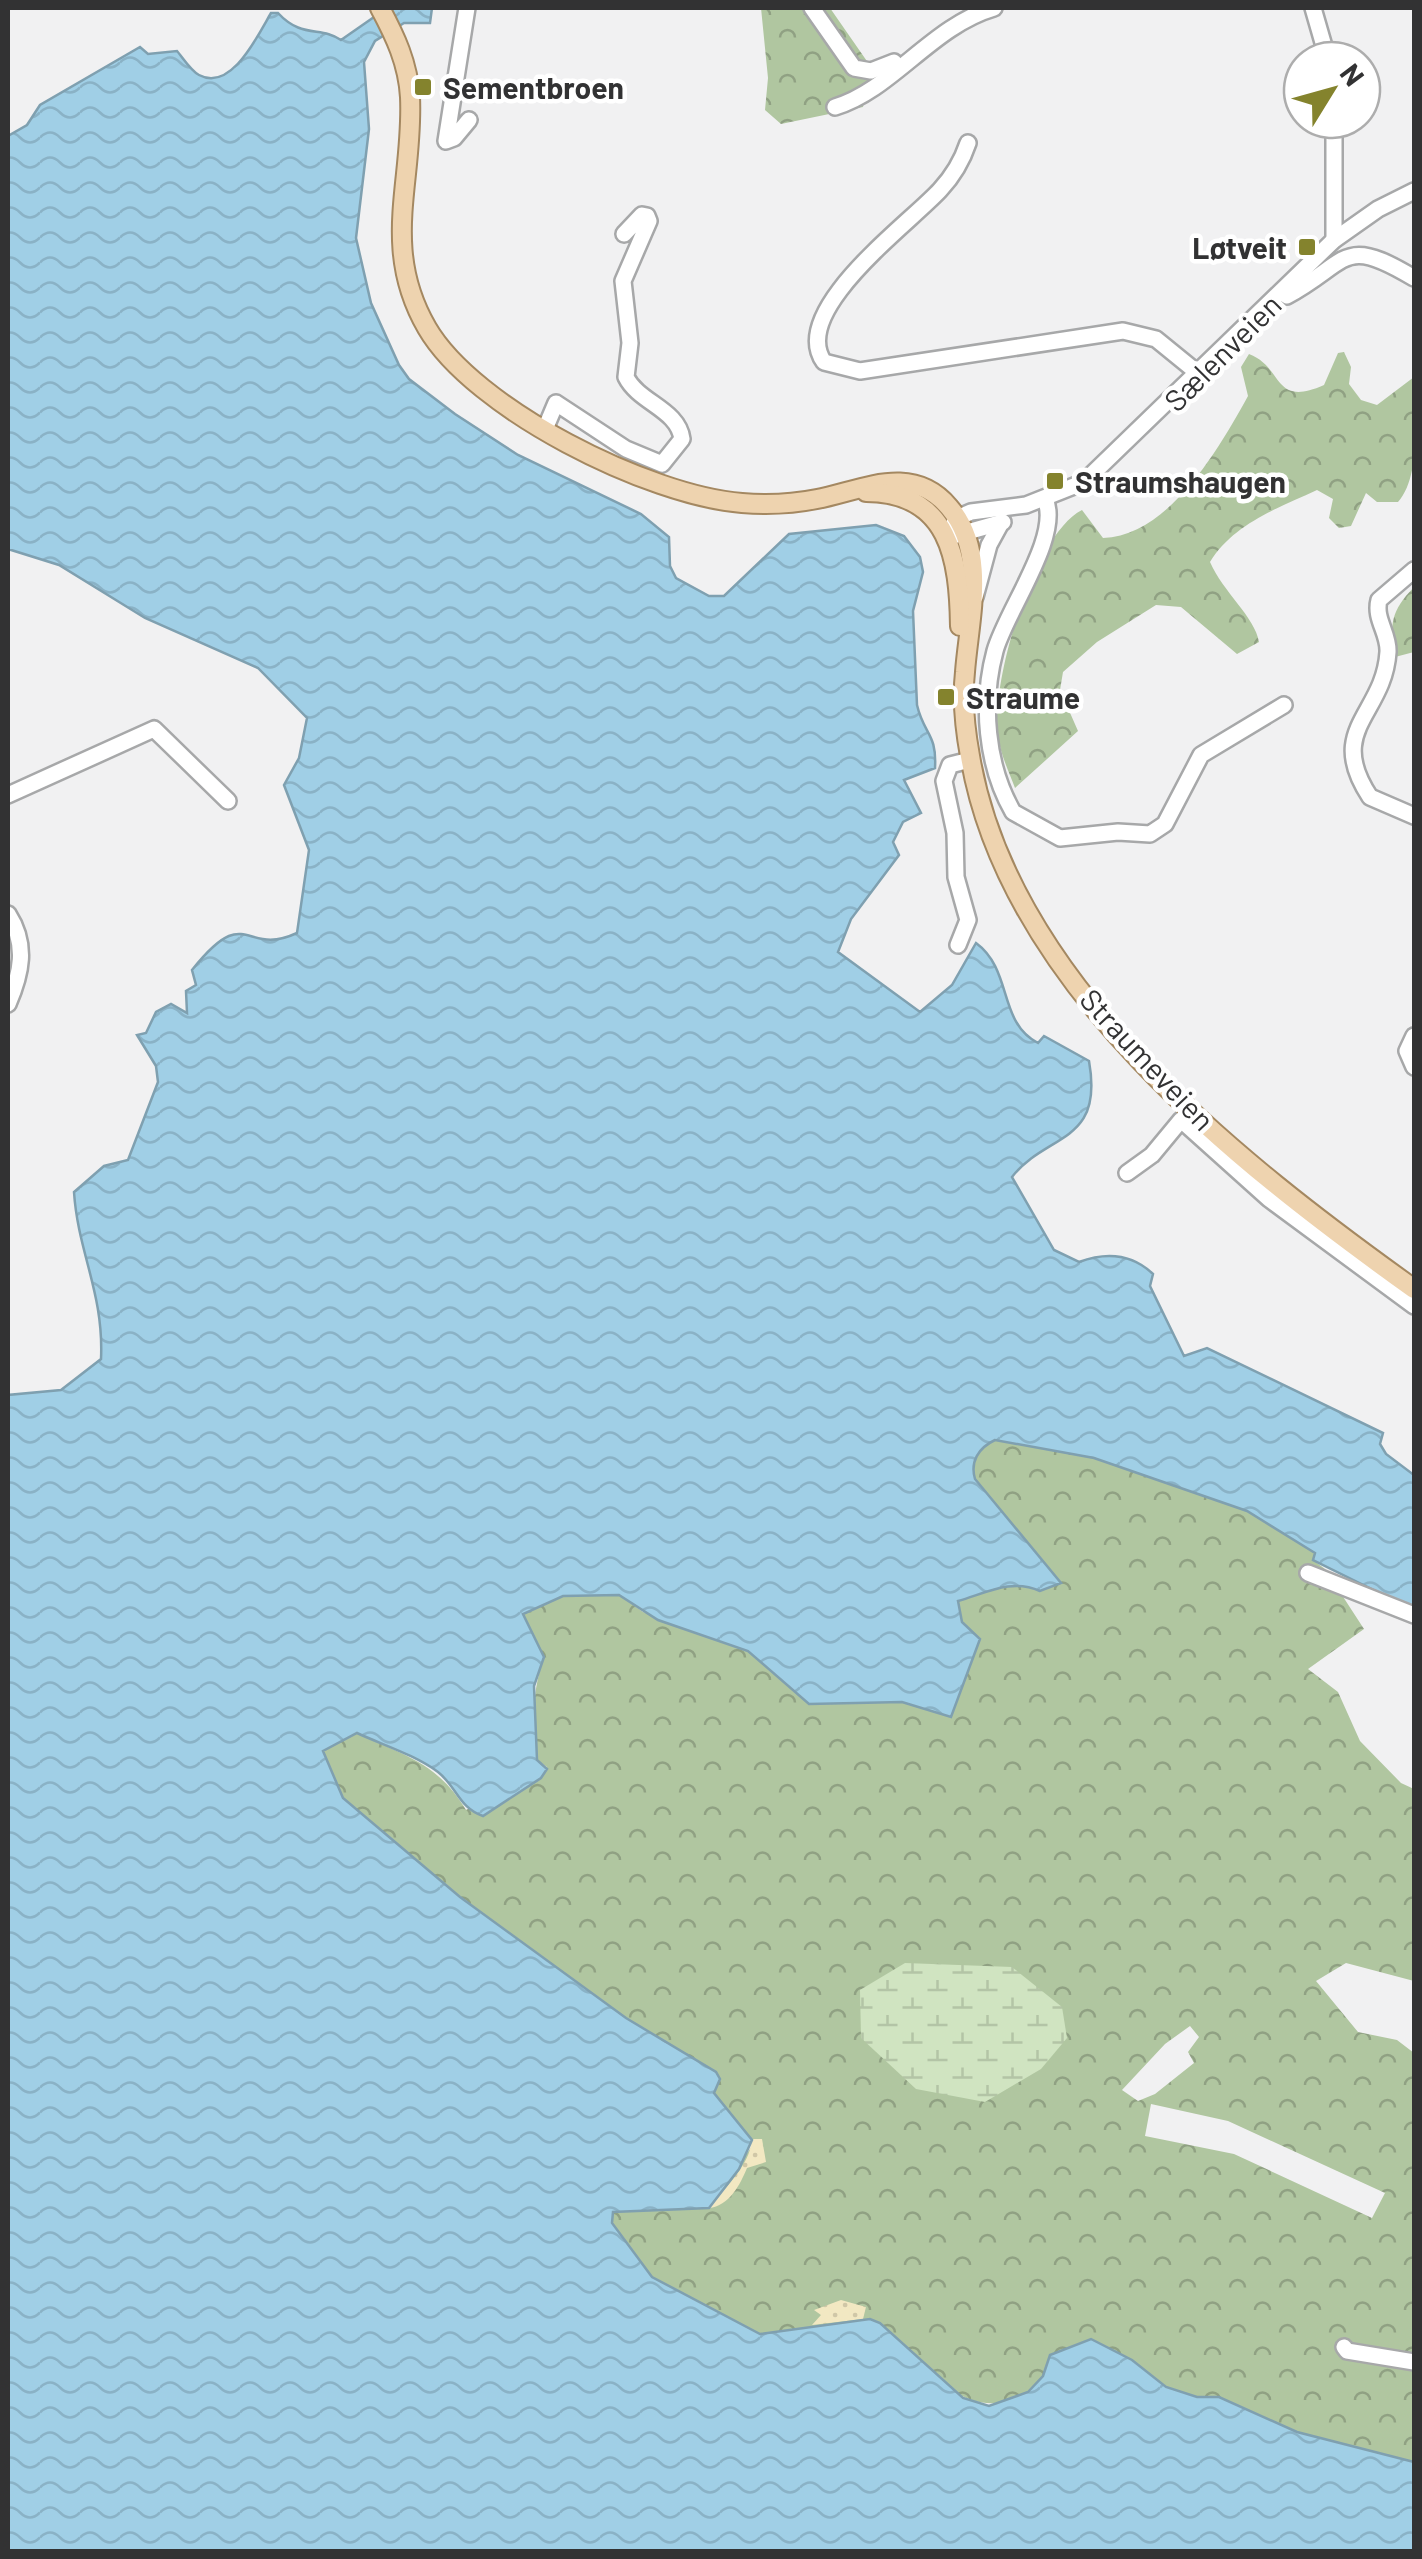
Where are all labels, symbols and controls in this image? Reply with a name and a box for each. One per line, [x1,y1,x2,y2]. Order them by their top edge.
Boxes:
north arrow [1282,40,1382,140]
text: N [1334,57,1372,92]
place label: Sementbroen [443,69,624,105]
marker: Sementbroen [412,76,434,98]
place label: Løtveit [1192,229,1287,265]
marker: Løtveit [1296,236,1318,258]
street label: Sælenveien [1156,286,1288,418]
place label: Straumshaugen [1075,463,1286,499]
marker: Straumshaugen [1044,470,1066,492]
place label: Straume [966,679,1080,715]
marker: Straume [935,686,957,708]
street label: Straumeveien [1073,981,1223,1137]

